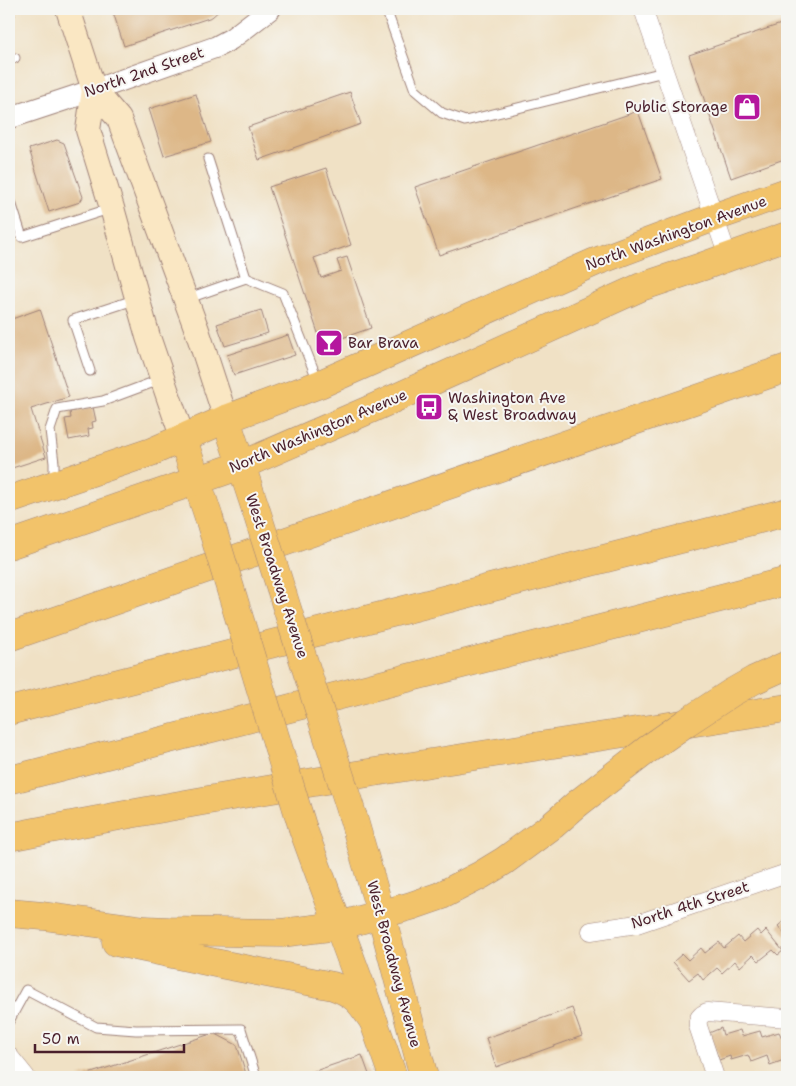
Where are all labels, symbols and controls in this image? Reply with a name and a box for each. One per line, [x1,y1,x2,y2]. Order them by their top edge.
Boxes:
street label: North 2nd Street [81,42,207,102]
shop icon: Public Storage [732,92,762,122]
place label: Public Storage [625,97,728,117]
street label: North Washington Avenue [583,191,769,275]
bar icon: Bar Brava [314,328,344,358]
place label: Bar Brava [348,333,419,353]
street label: North Washington Avenue [226,384,410,478]
place label: Washington Ave & West Broadway [448,388,577,425]
bus stop icon: Washington Ave & West Broadway [414,392,444,422]
street label: West Broadway Avenue [241,491,313,661]
street label: North 4th Street [628,876,752,934]
street label: West Broadway Avenue [362,878,426,1050]
scale bar [35,1021,184,1053]
text: 50 m [42,1029,80,1049]

